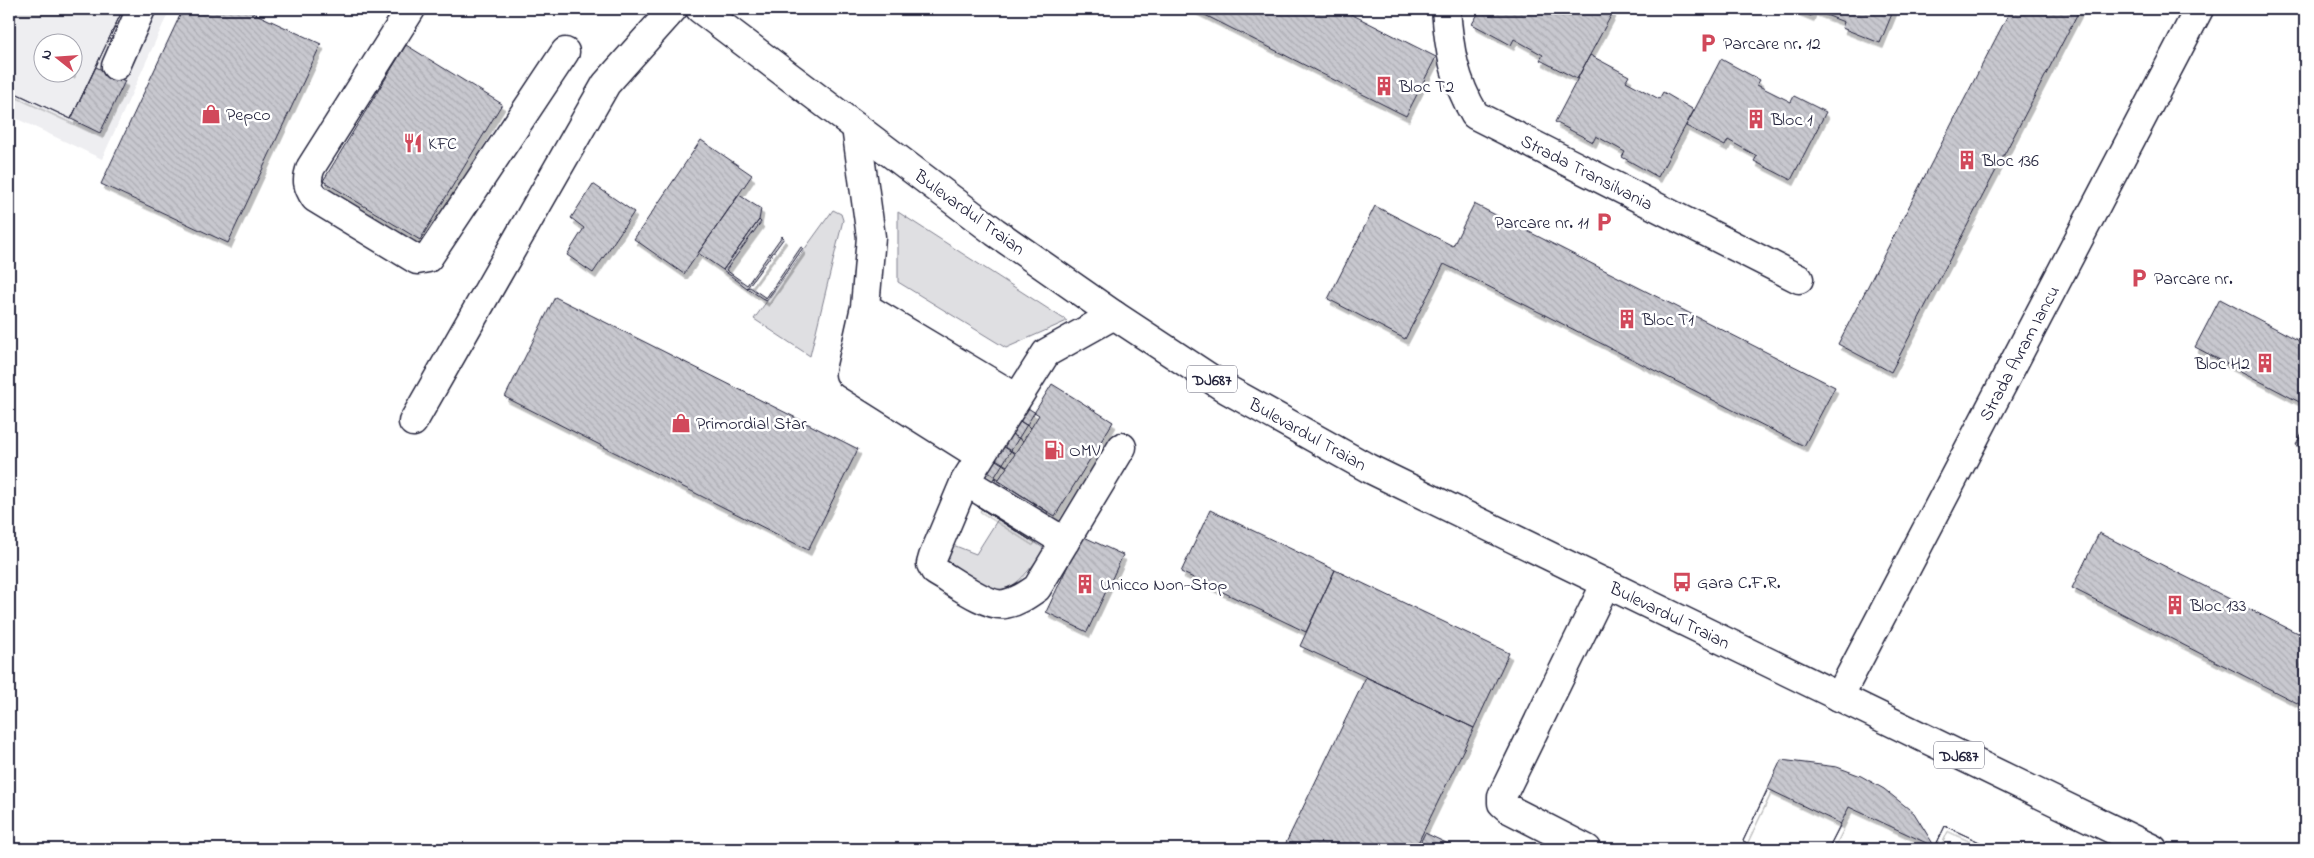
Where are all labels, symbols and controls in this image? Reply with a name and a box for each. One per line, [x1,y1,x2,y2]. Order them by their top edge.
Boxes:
north arrow [32,32,82,82]
parking icon: Parcare nr. 12 [1697,32,1719,54]
place label: Parcare nr. 12 [1723,32,1821,58]
text: N [36,47,58,62]
building icon: Bloc T2 [1373,75,1395,97]
place label: Bloc T2 [1398,75,1454,101]
shop icon: Pepco [200,103,222,125]
place label: Pepco [226,103,271,129]
building icon: Bloc 1 [1745,108,1767,130]
place label: Bloc 1 [1770,108,1813,134]
street label: Strada Transilvania [1515,129,1657,218]
restaurant icon: KFC [402,132,424,154]
place label: KFC [428,132,457,158]
building icon: Bloc 136 [1956,149,1978,171]
place label: Bloc 136 [1981,149,2039,175]
street label: Bulevardul Traian [907,164,1030,263]
place label: Parcare nr. 11 [1494,211,1589,237]
parking icon: Parcare nr. 11 [1593,211,1615,233]
parking icon: Parcare nr. [2128,267,2150,289]
place label: Parcare nr. [2154,267,2233,293]
street label: Strada Avram Iancu [1974,282,2067,426]
building icon: Bloc T1 [1616,308,1638,330]
place label: Bloc T1 [1641,308,1694,334]
place label: Bloc H2 [2194,352,2250,378]
building icon: Bloc H2 [2254,352,2276,374]
road number: DJ687 [1187,366,1237,392]
street label: Bulevardul Traian [1243,392,1371,479]
shop icon: Primordial Star [670,412,692,434]
place label: Primordial Star [696,412,807,438]
fuel station icon: OMV [1043,439,1065,461]
place label: OMV [1069,439,1101,465]
bus stop icon: Gara C.F.R. [1671,571,1693,593]
place label: Gara C.F.R. [1697,571,1781,597]
building icon: Unicco Non-Stop [1074,573,1096,595]
place label: Unicco Non-Stop [1100,573,1227,599]
street label: Bulevardul Traian [1604,576,1734,657]
building icon: Bloc 133 [2164,594,2186,616]
place label: Bloc 133 [2189,594,2247,620]
road number: DJ687 [1934,742,1984,768]

